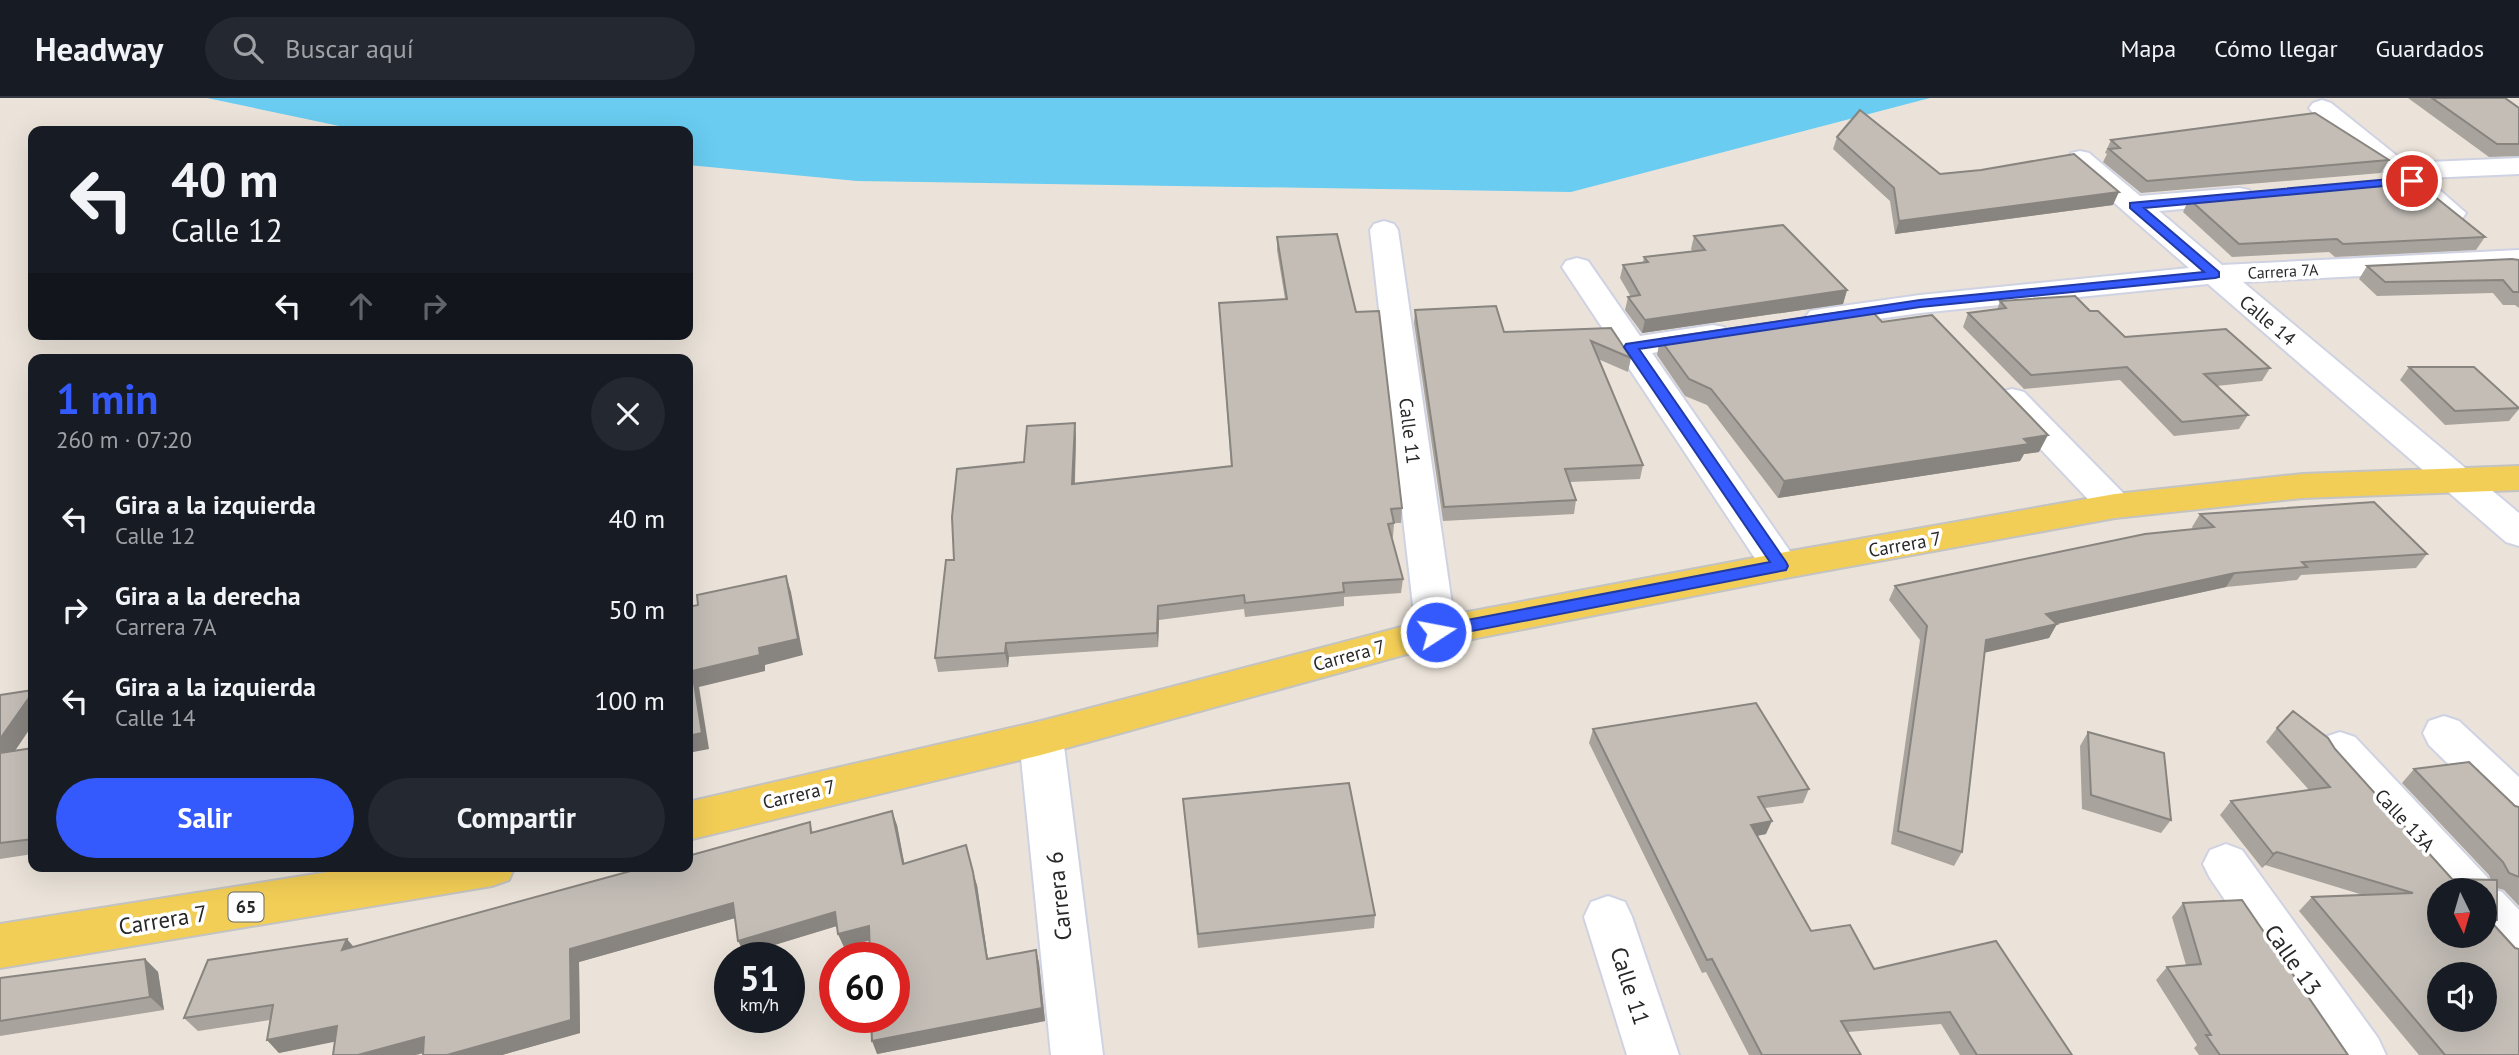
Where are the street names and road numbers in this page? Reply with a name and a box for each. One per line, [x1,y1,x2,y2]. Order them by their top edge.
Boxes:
street label: Carrera 7A [2247,259,2319,283]
street label: Calle 14 [2235,289,2301,351]
street label: Calle 11 [1394,397,1426,465]
street label: Carrera 7 [1867,526,1943,562]
street label: Carrera 7 [1310,634,1388,676]
street label: Carrera 7 [760,774,838,814]
street label: Calle 13A [2370,783,2440,857]
street label: Carrera 6 [1039,850,1078,942]
road number: 65 [229,892,264,922]
street label: Carrera 7 [117,898,209,941]
street label: Calle 13 [2258,918,2328,1001]
street label: Calle 11 [1604,943,1657,1029]

